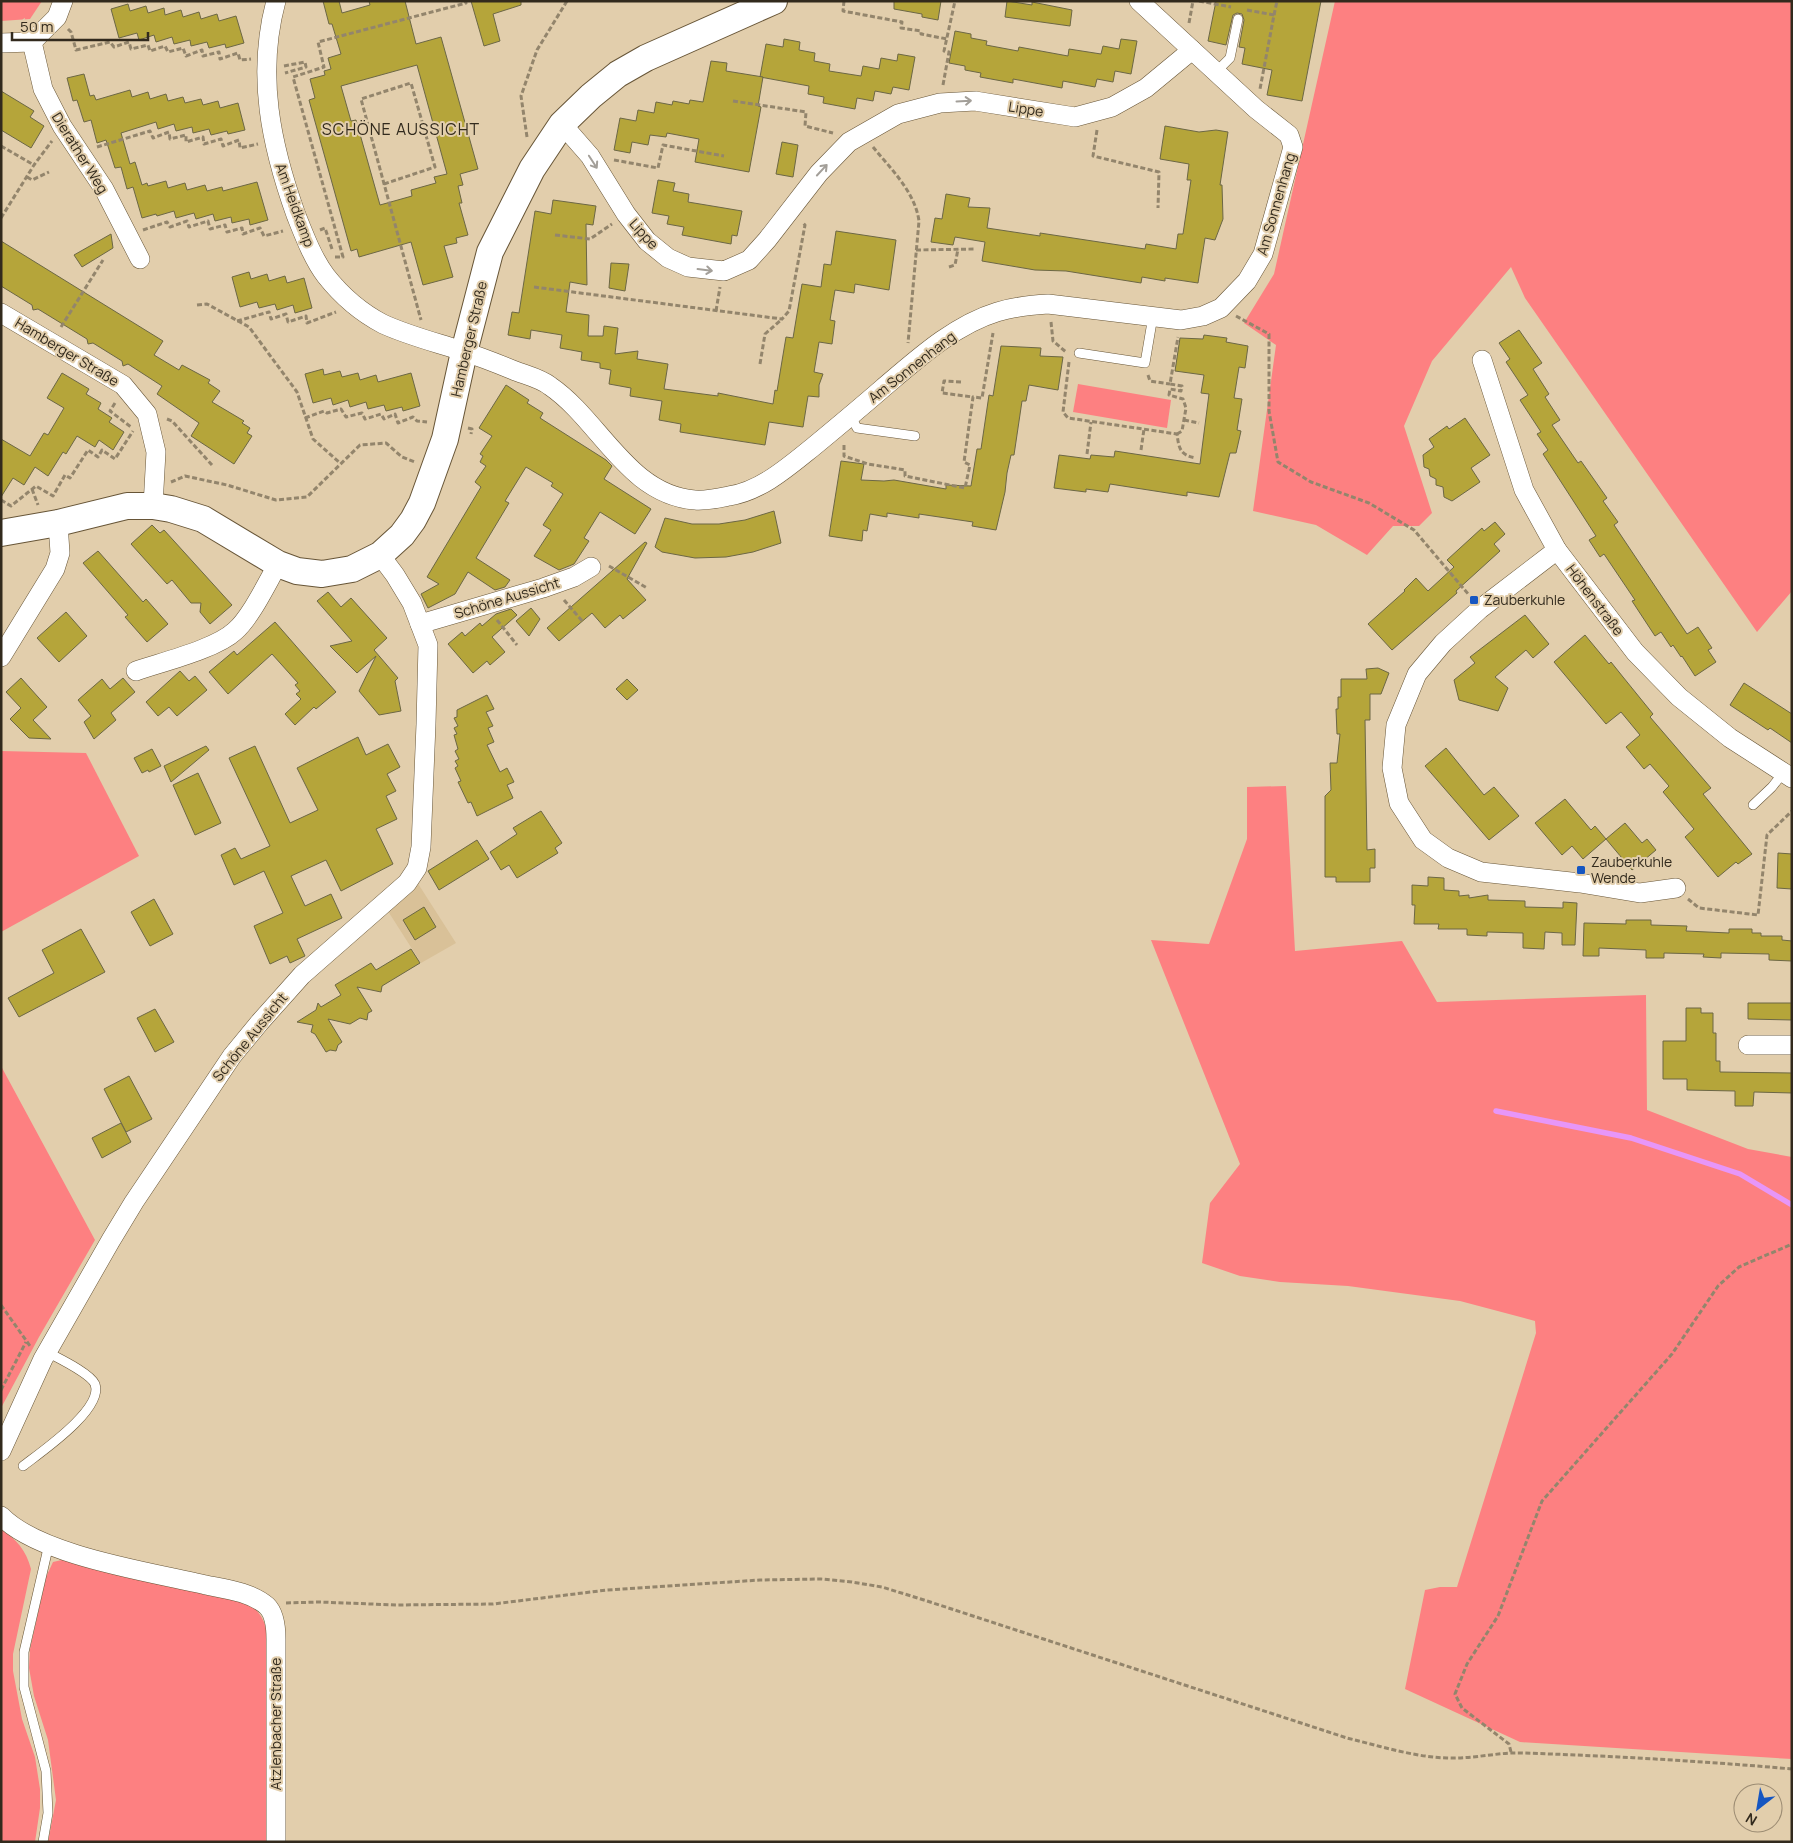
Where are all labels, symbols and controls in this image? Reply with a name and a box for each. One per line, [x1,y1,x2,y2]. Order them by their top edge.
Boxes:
scale bar [12,10,149,42]
text: 50 m [20,16,54,37]
street label: Lippe [1007,96,1045,121]
one-way arrow [956,97,972,106]
street label: Dierather Weg [48,109,113,197]
district label: SCHÖNE AUSSICHT [322,118,480,140]
street label: Am Sonnenhang [1252,150,1299,257]
one-way arrow [588,154,598,168]
street label: Am Heidkamp [272,160,319,249]
one-way arrow [816,163,828,176]
street label: Lippe [626,214,663,253]
one-way arrow [697,265,713,275]
street label: Hamberger Straße [446,279,491,399]
street label: Hamberger Straße [12,313,123,390]
street label: Am Sonnenhang [864,326,959,407]
street label: Höhenstraße [1562,560,1628,639]
street label: Schöne Aussicht [452,572,562,623]
place label: Zauberkuhle [1484,590,1565,609]
marker: Zauberkuhle [1468,594,1480,606]
place label: Zauberkuhle Wende [1591,852,1672,887]
marker: Zauberkuhle Wende [1575,864,1587,876]
street label: Schöne Aussicht [208,988,292,1085]
street label: Atzlenbacher Straße [266,1658,285,1790]
north arrow [1733,1783,1783,1833]
text: N [1742,1809,1760,1830]

